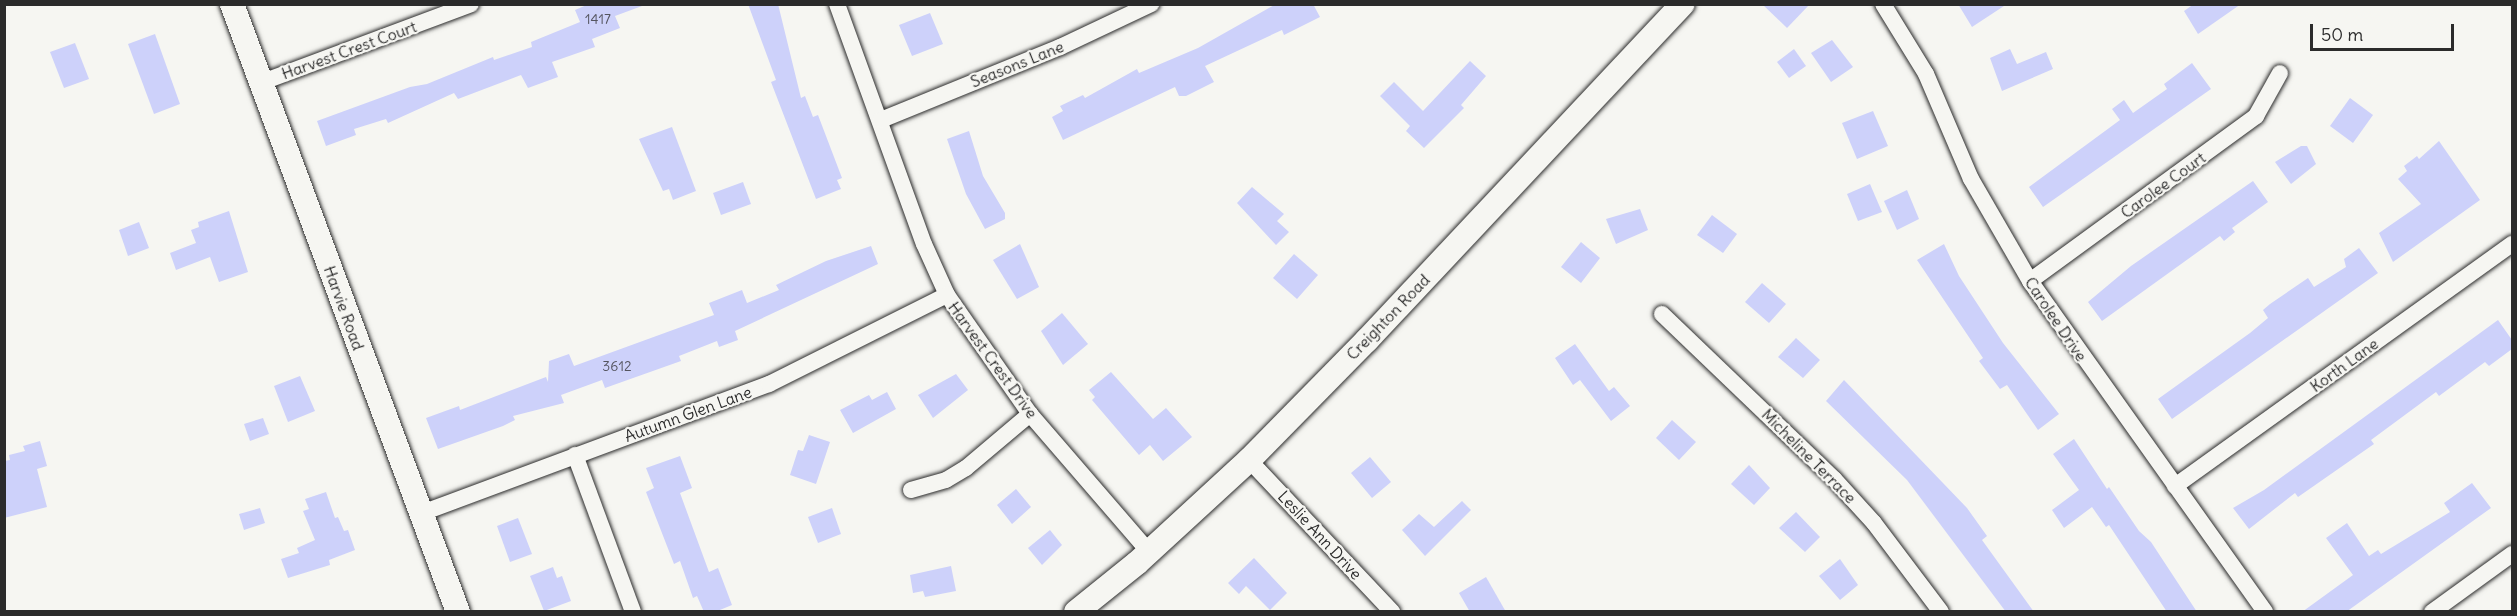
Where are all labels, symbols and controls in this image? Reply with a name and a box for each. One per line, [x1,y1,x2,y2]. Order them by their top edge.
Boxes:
house number: 1417 [585,11,611,27]
scale bar [2313,12,2457,50]
street label: Harvest Crest Court [279,17,419,83]
text: 50 m [2321,23,2363,46]
street label: Seasons Lane [968,37,1066,91]
street label: Carolee Court [2117,148,2209,222]
street label: Harvie Road [320,263,368,353]
street label: Creighton Road [1342,270,1434,364]
street label: Carolee Drive [2021,273,2091,365]
street label: Harvest Crest Drive [944,298,1042,422]
street label: Korth Lane [2306,334,2382,396]
house number: 3612 [602,358,632,374]
street label: Autumn Glen Lane [622,382,754,446]
street label: Micheline Terrace [1758,405,1860,507]
street label: Leslie Ann Drive [1274,487,1366,583]

